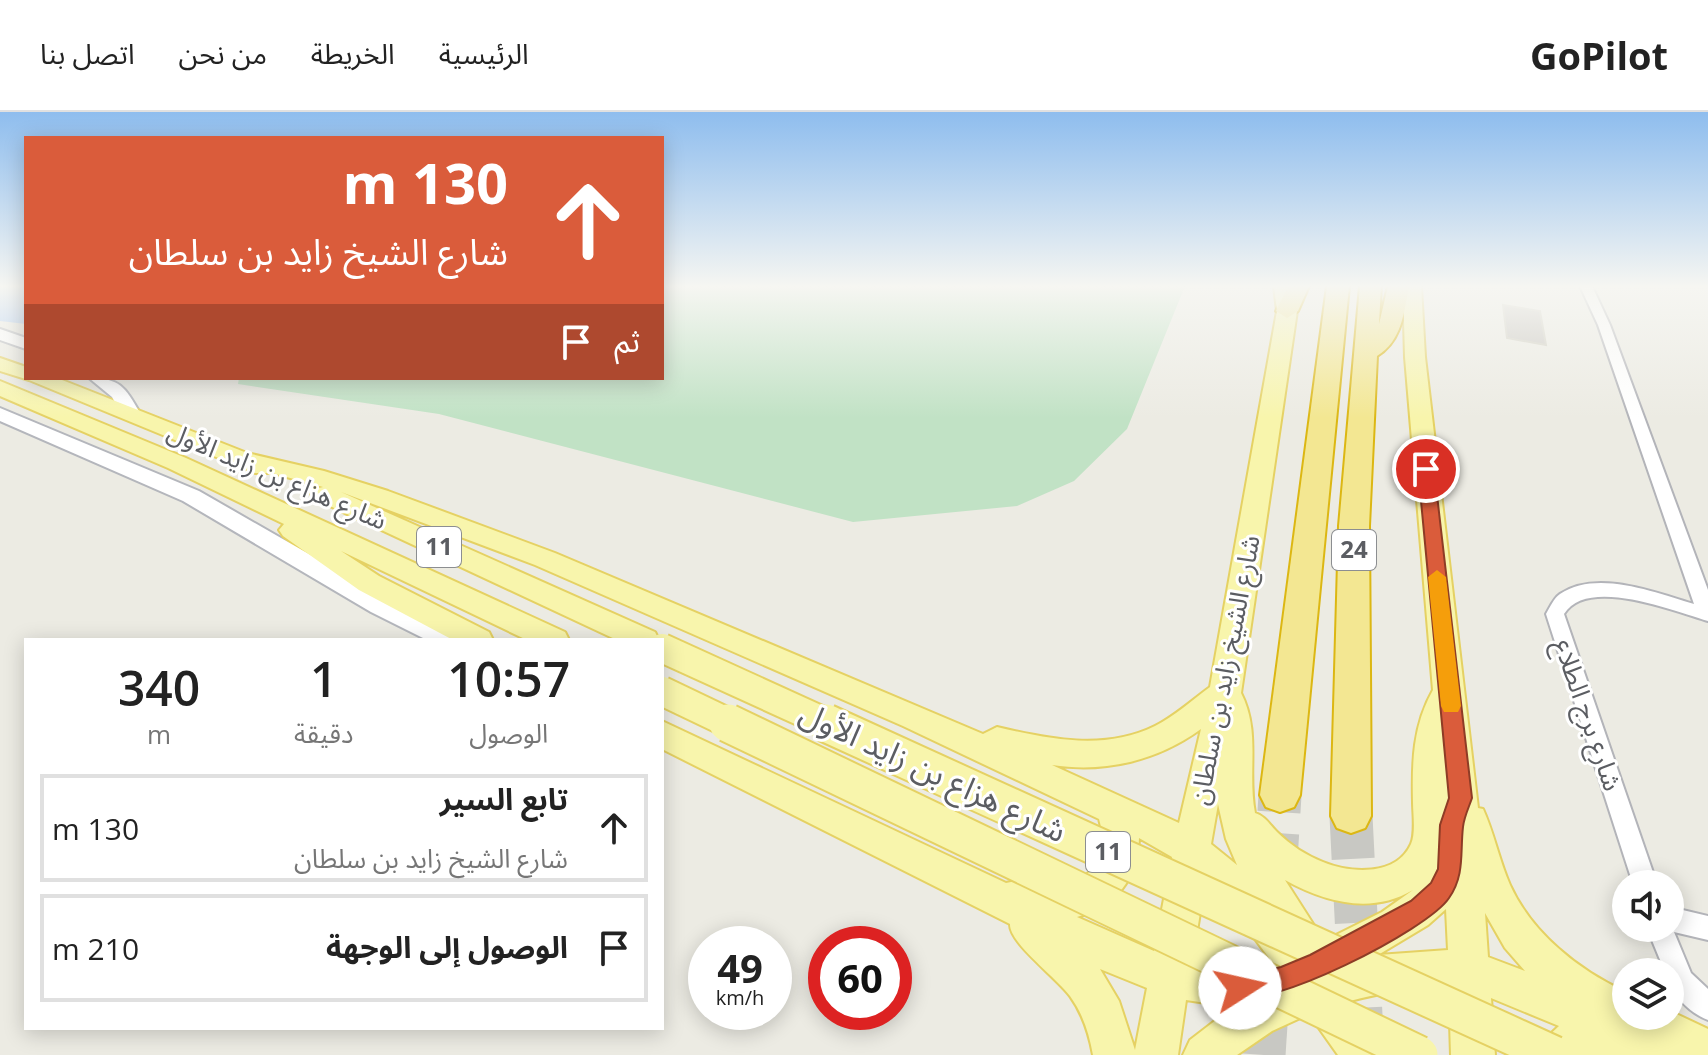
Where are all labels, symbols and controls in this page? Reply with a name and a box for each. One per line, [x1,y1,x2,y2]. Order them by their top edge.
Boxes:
text: GoPilot [1530,29,1668,81]
text: اتصل بنا [40,34,135,72]
text: من نحن [179,34,267,72]
text: الخريطة [311,34,395,72]
text: الرئيسية [439,34,529,72]
text: 130 m [342,144,508,220]
icon: ahead [536,168,640,272]
text: شارع الشيخ زايد بن سلطان [129,227,508,276]
icon: arrive [554,320,598,364]
text: ثم [614,320,640,361]
street label: شارع هزاع بن زايد الأول [161,413,393,539]
pin [1392,435,1460,503]
icon: arrive [1404,447,1448,491]
road number: 11 [417,527,461,567]
road number: 24 [1332,530,1376,570]
street label: شارع الشيخ زايد بن سلطان [1180,532,1271,808]
street label: شارع برج الطلاع [1544,634,1632,796]
text: 1 [310,646,337,711]
text: 10:57 [447,646,570,711]
text: 340 [118,655,200,720]
street label: شارع هزاع بن زايد الأول [792,690,1074,855]
text: دقيقة [294,715,353,751]
text: الوصول [469,715,548,751]
text: m [147,716,171,752]
text: تابع السير [440,778,568,819]
icon: ahead [592,806,636,850]
text: 130 m [52,808,139,849]
road number: 11 [1086,832,1130,872]
text: شارع الشيخ زايد بن سلطان [294,840,568,876]
map controls [1612,870,1684,1030]
button: sound [1612,870,1684,942]
text: الوصول إلى الوجهة [326,926,568,967]
icon: arrive [592,926,636,970]
speed limit sign: 60 [808,926,912,1030]
text: 210 m [52,928,139,969]
text: 49 [717,940,763,995]
position arrow [1198,946,1282,1030]
button: layers [1612,958,1684,1030]
text: km/h [716,984,764,1011]

